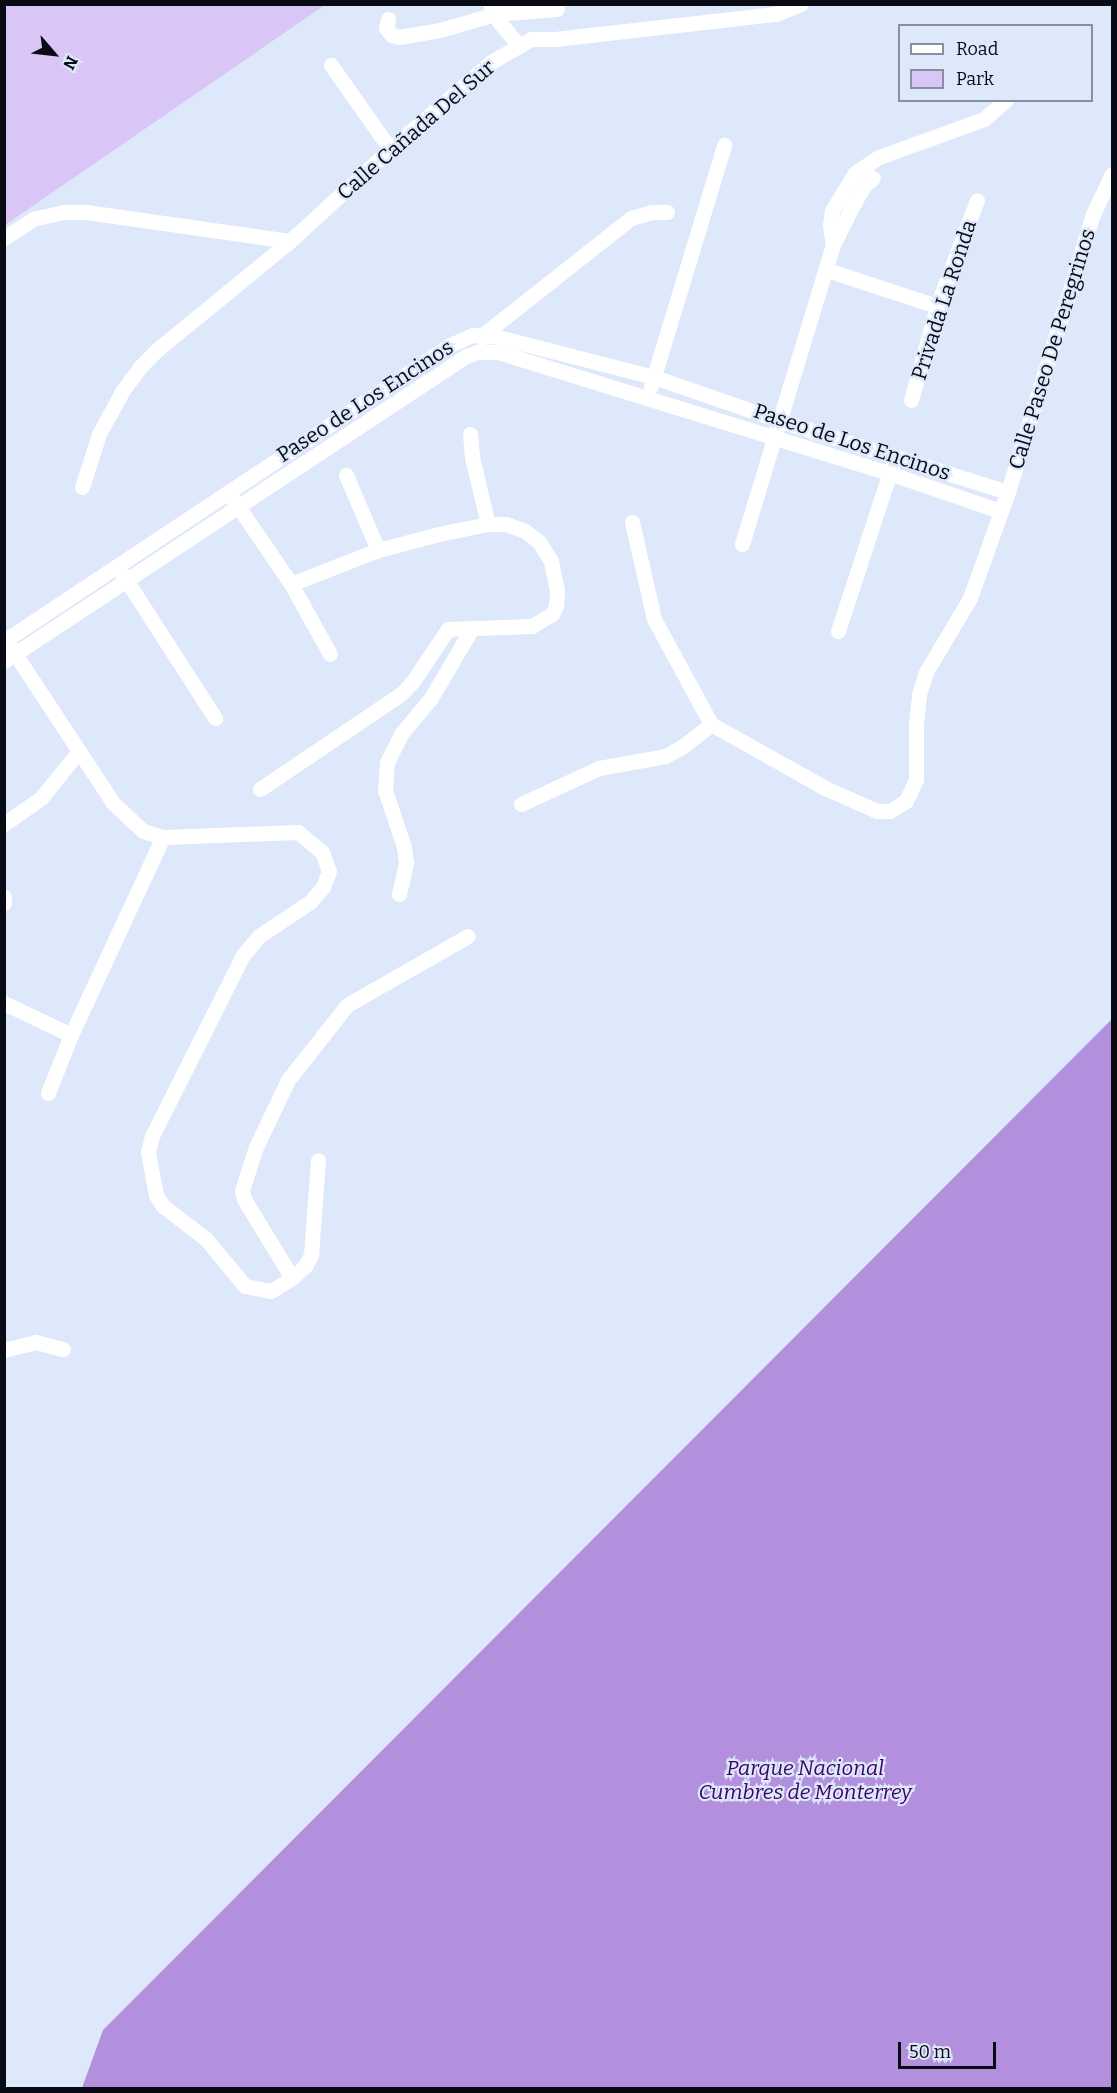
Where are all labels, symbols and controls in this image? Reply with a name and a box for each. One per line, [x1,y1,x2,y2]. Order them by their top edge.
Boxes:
north arrow [24,24,84,84]
legend [898,24,1093,102]
text: Road [956,38,998,60]
text: N [59,53,82,73]
street label: Calle Cañada Del Sur [332,55,500,205]
text: Park [956,68,994,90]
street label: Privada La Ronda [906,217,982,383]
street label: Calle Paseo De Peregrinos [1003,226,1101,472]
street label: Paseo de Los Encinos [272,335,458,467]
street label: Paseo de Los Encinos [750,398,954,486]
park label: Parque Nacional Cumbres de Monterrey [698,1755,912,1805]
scale bar [901,2030,998,2068]
text: 50 m [909,2041,951,2063]

